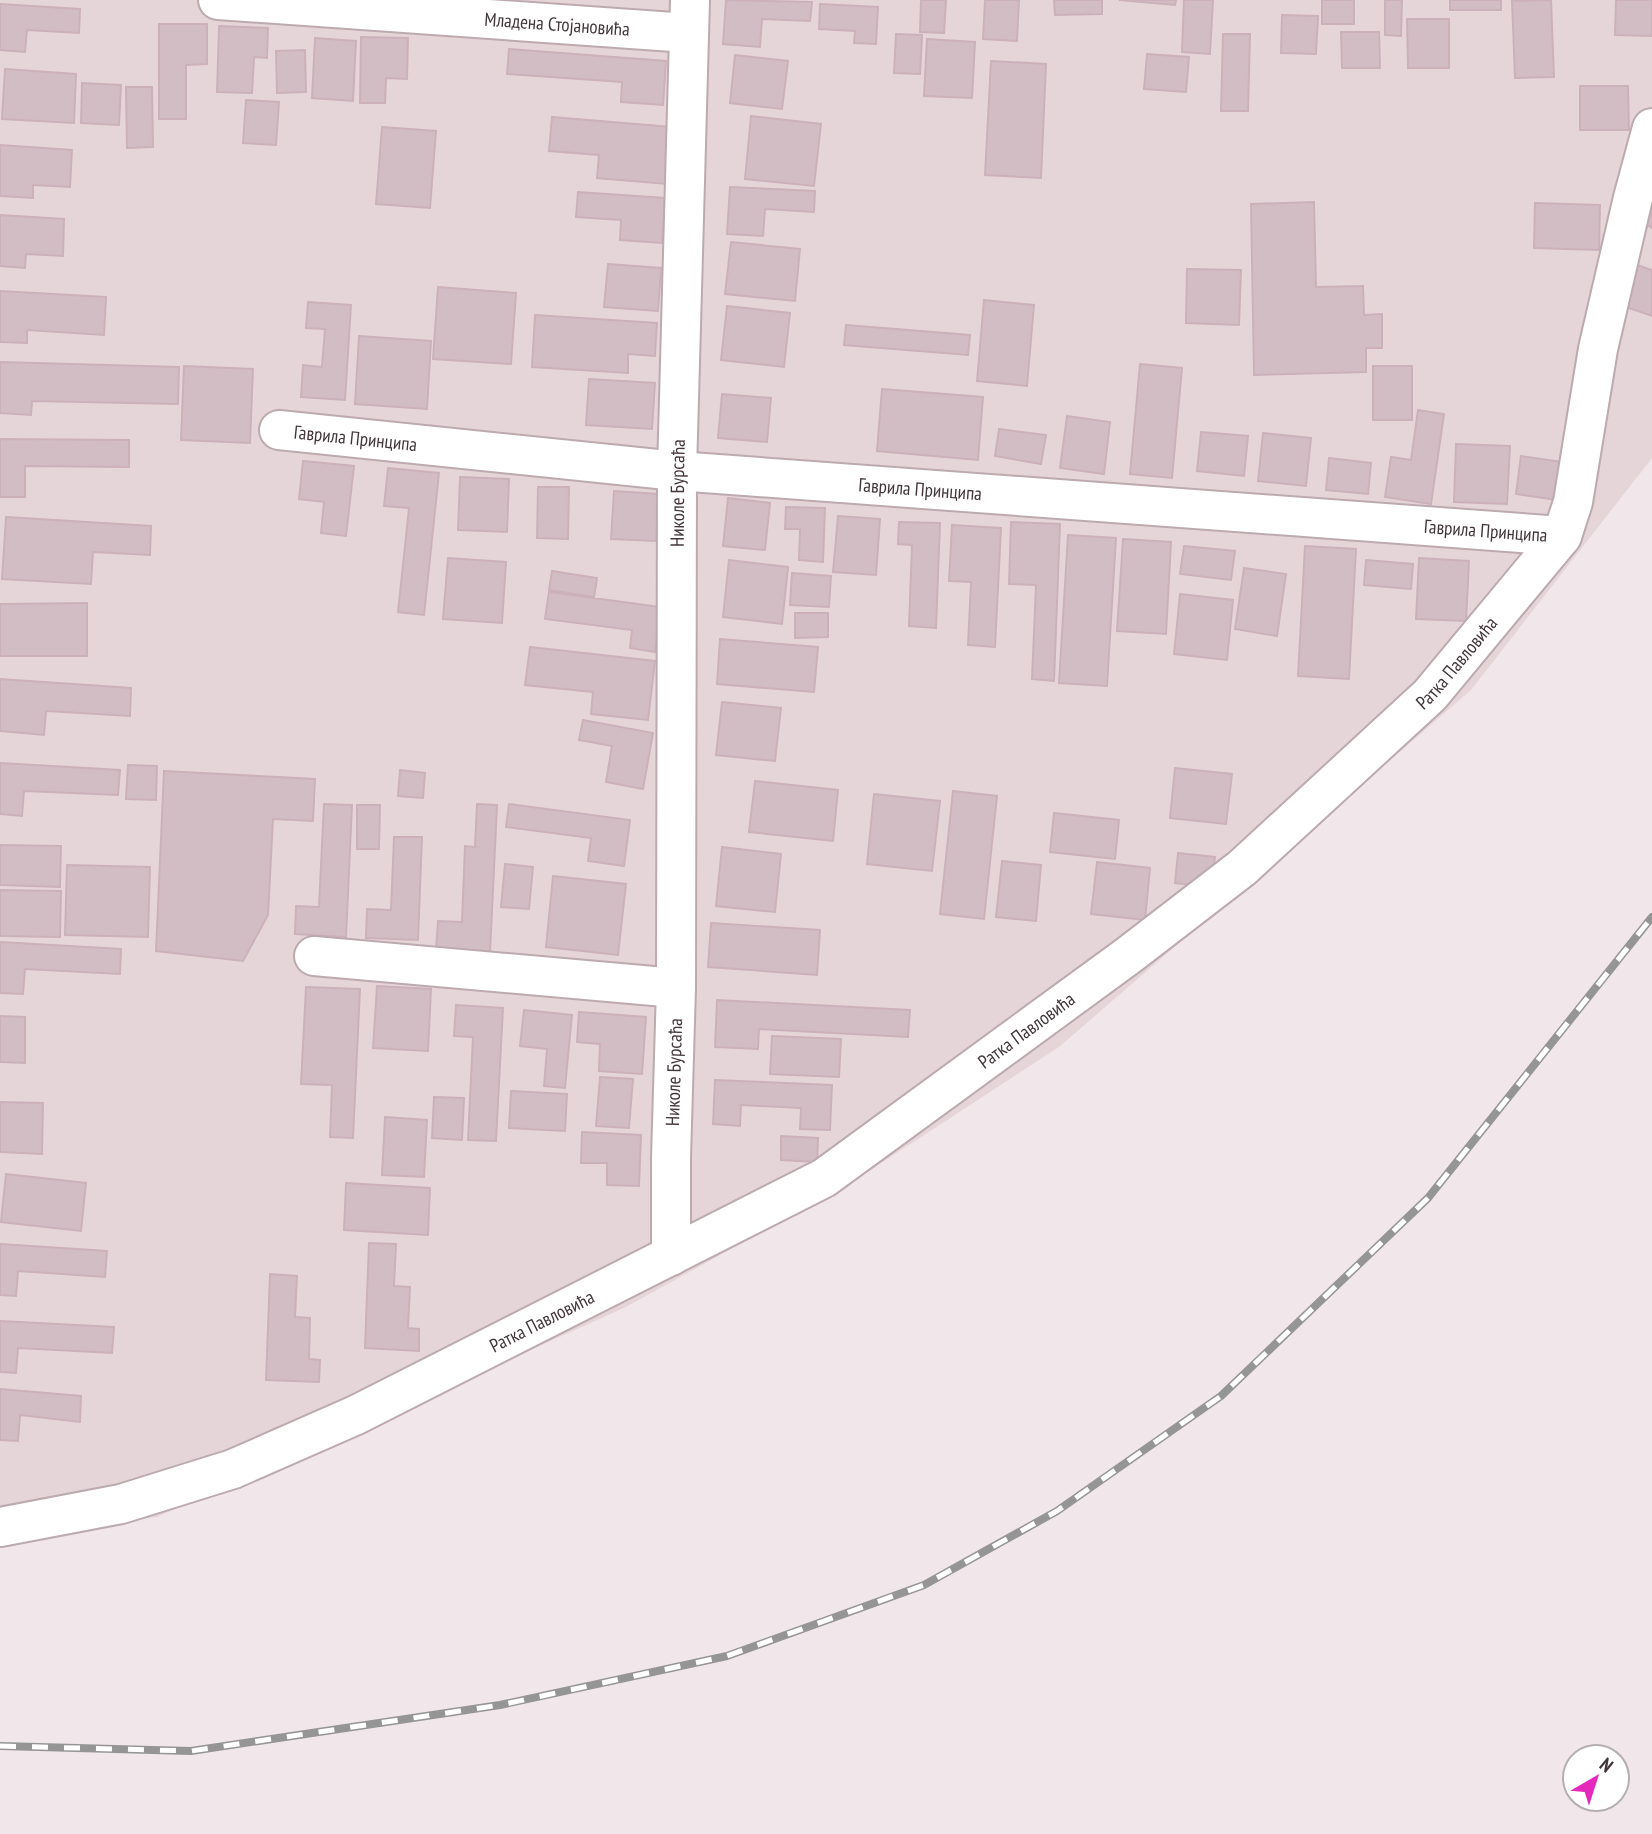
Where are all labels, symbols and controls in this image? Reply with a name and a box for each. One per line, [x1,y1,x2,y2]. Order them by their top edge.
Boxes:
street label: Младена Стојановића [484,7,631,41]
street label: Гаврила Принципа [293,420,418,456]
street label: Николе Бурсаћа [665,439,690,547]
street label: Гаврила Принципа [858,472,983,505]
street label: Гаврила Принципа [1423,514,1548,547]
street label: Ратка Павловића [1411,611,1502,714]
street label: Ратка Павловића [973,987,1079,1073]
street label: Николе Бурсаћа [660,1018,687,1126]
street label: Ратка Павловића [485,1284,598,1357]
north arrow [1561,1743,1631,1813]
text: N [1595,1752,1618,1777]

